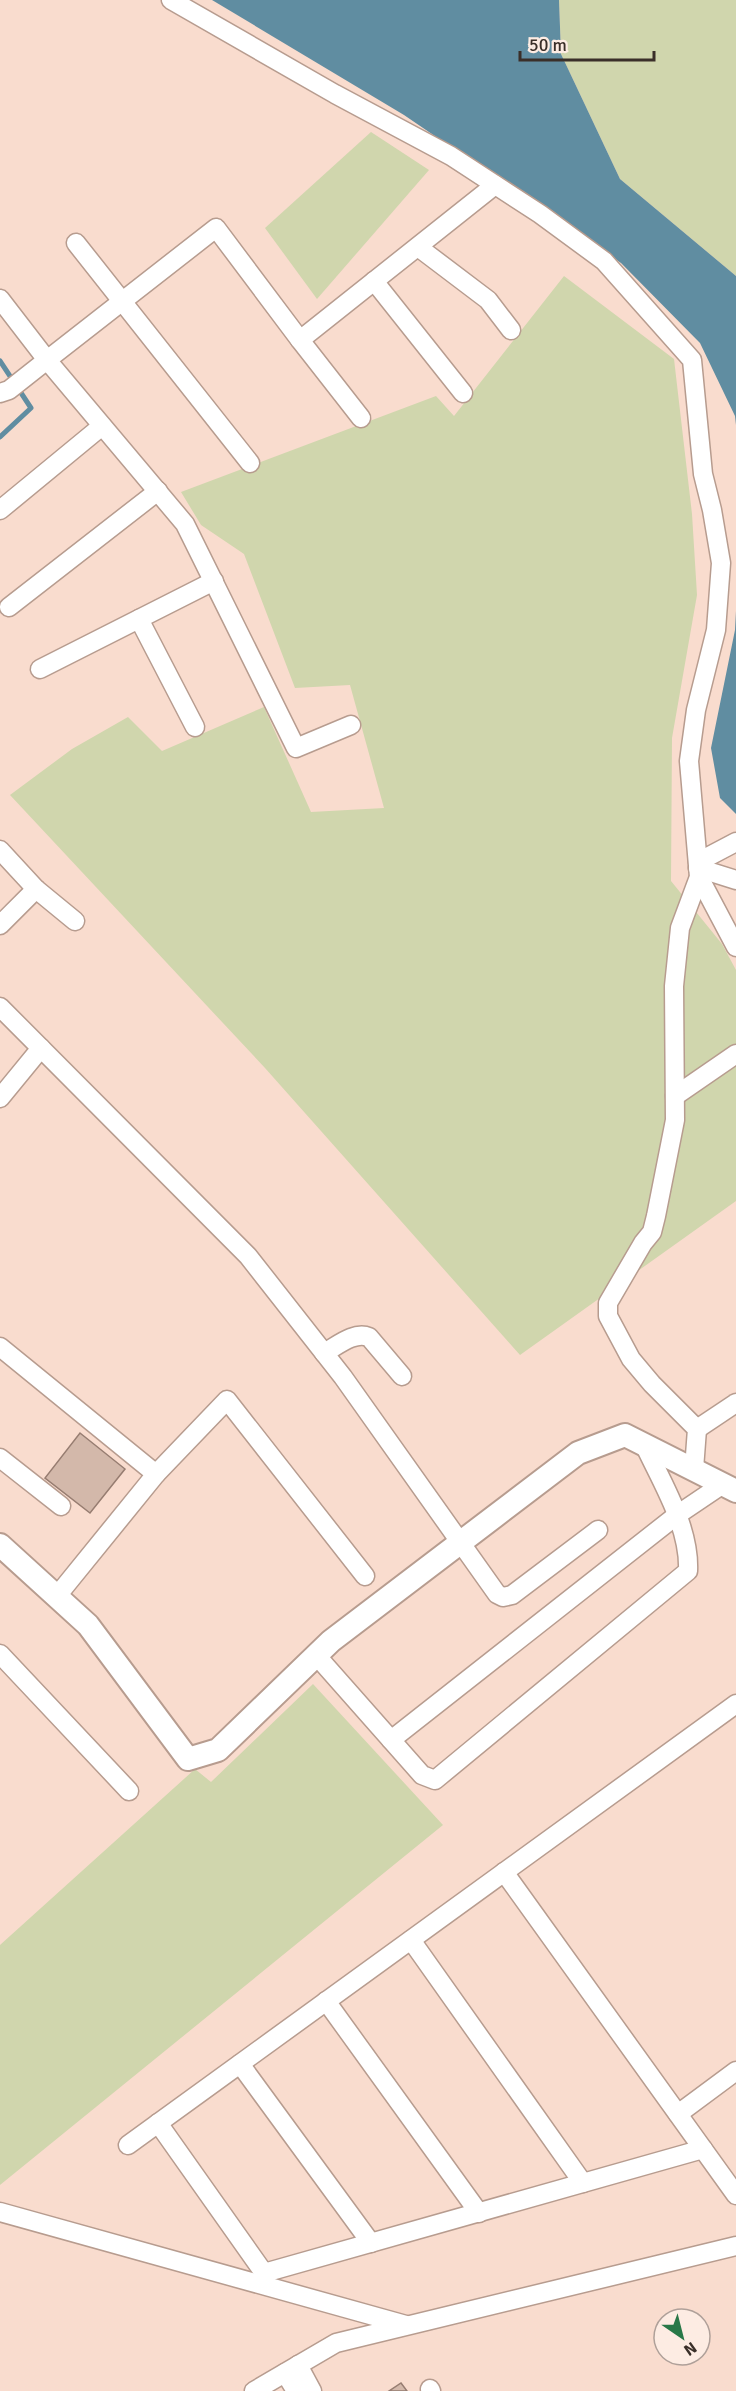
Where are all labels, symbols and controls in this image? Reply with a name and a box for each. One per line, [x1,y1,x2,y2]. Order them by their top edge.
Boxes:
scale bar [520,24,654,62]
text: 50 m [529,34,567,56]
north arrow [652,2307,712,2367]
text: N [680,2337,700,2360]

